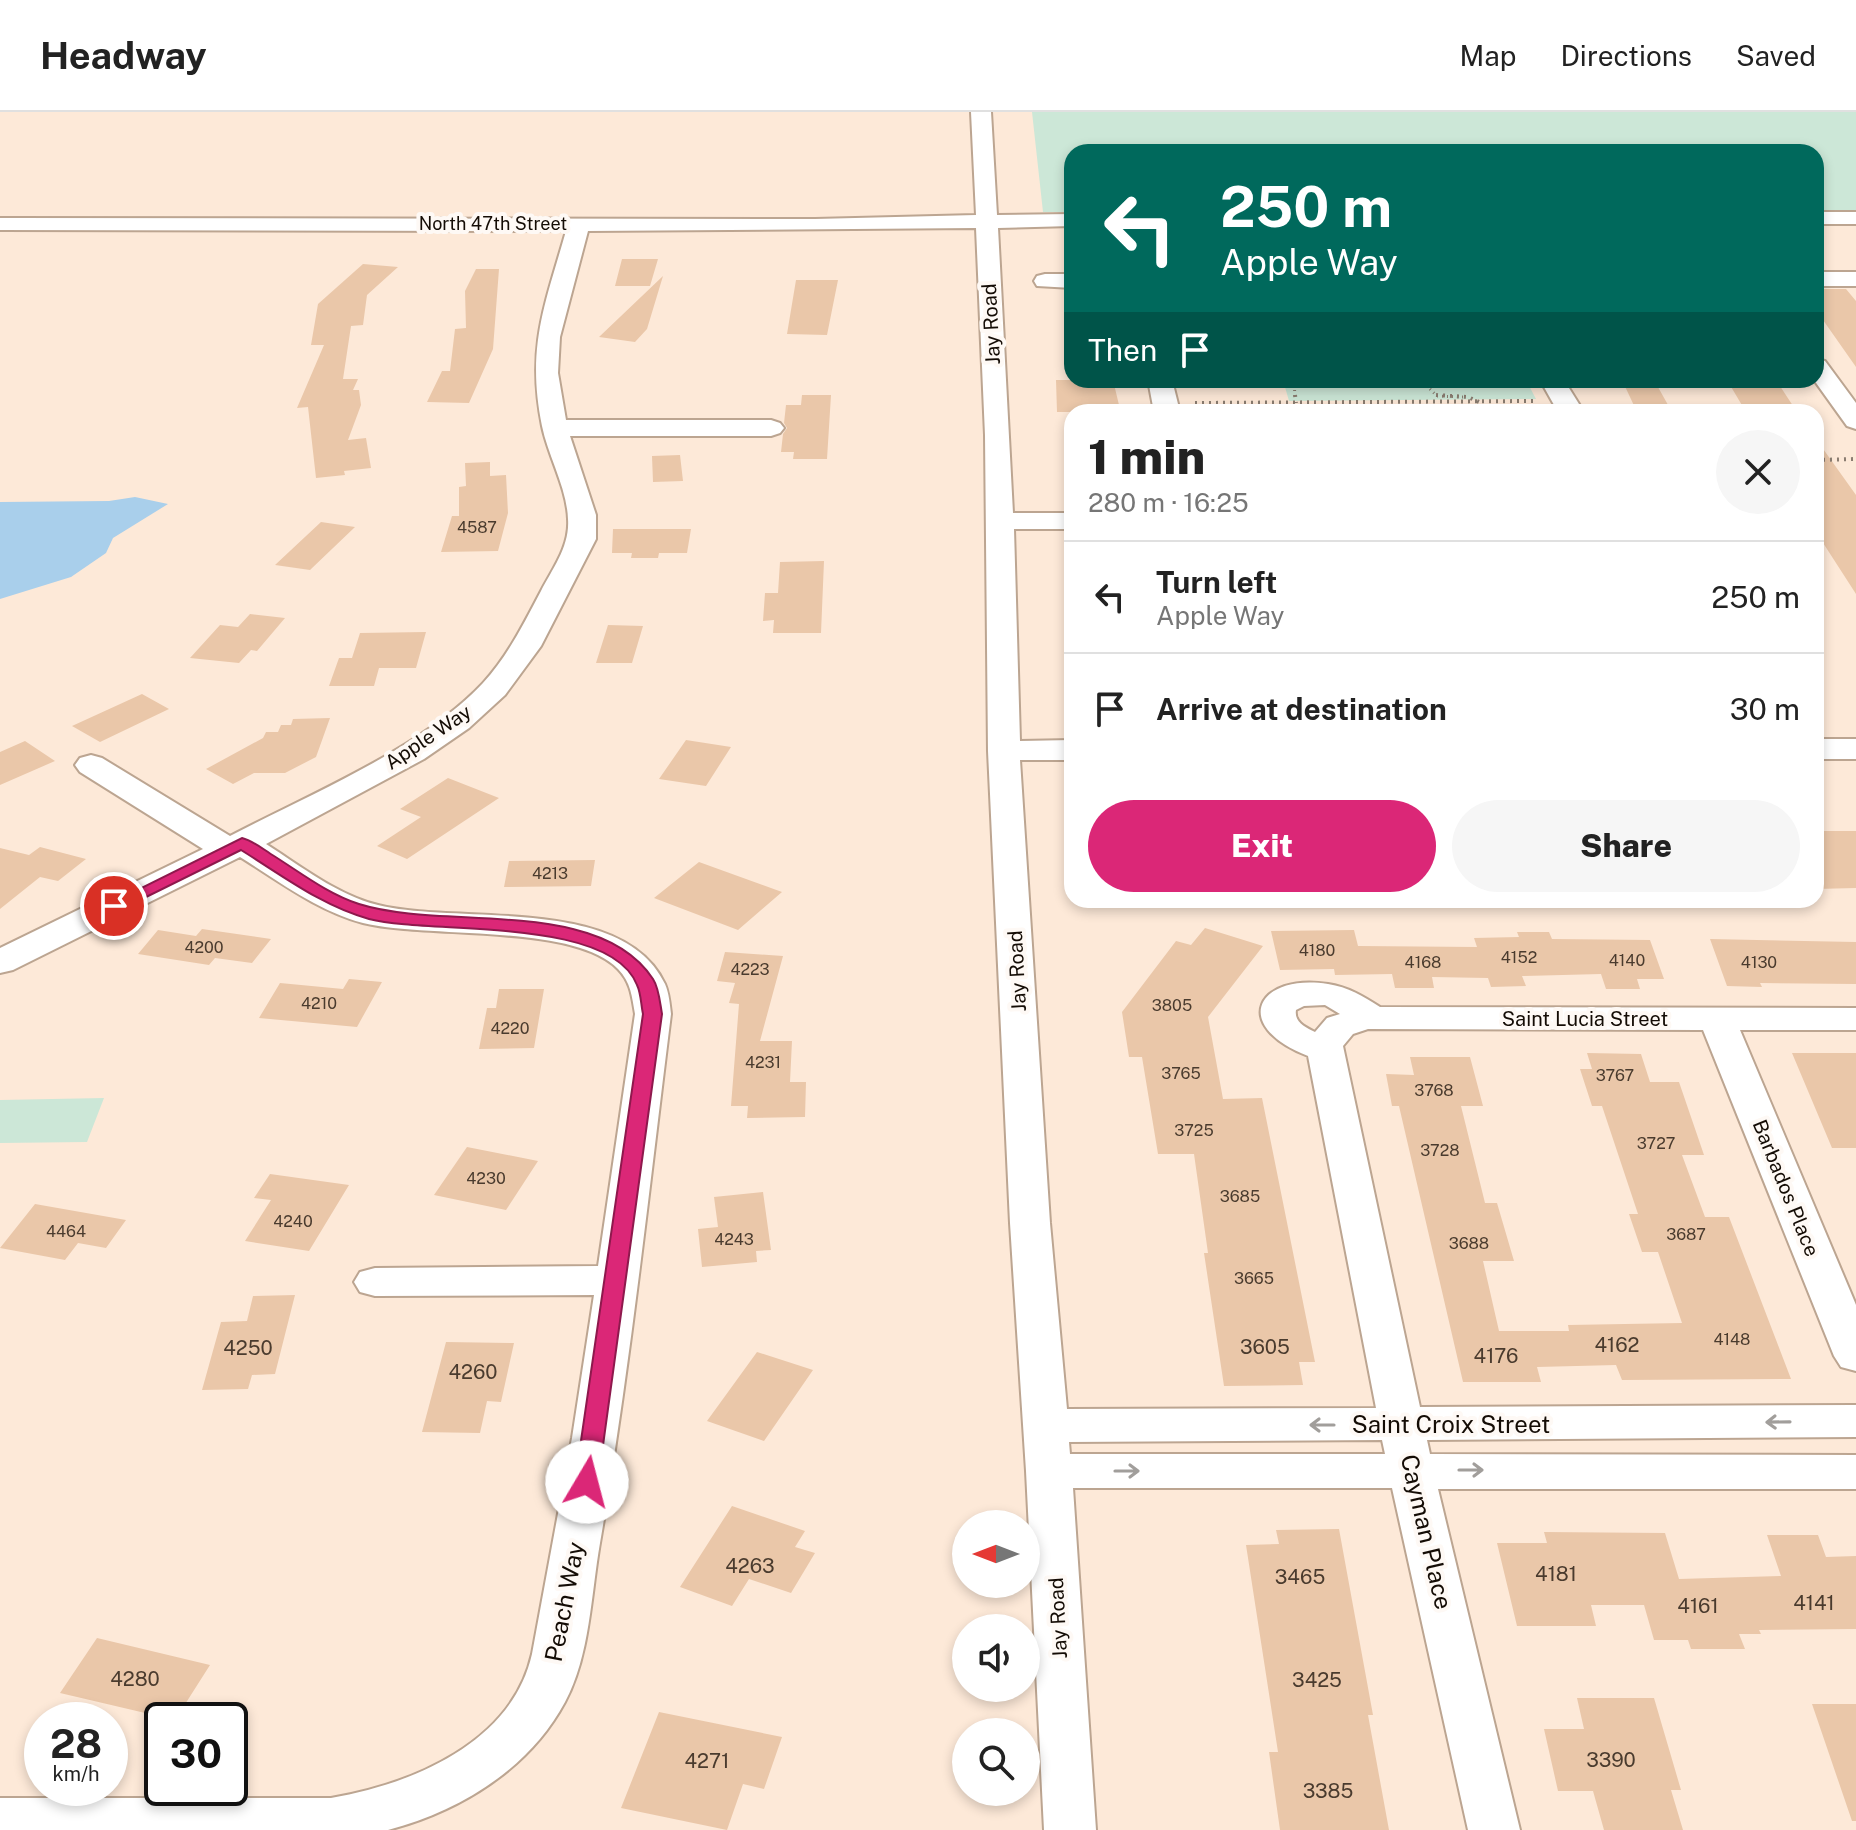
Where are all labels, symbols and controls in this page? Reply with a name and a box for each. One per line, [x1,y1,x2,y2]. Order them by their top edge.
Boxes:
text: Headway [40,33,207,78]
text: Map [1460,39,1516,72]
text: Directions [1560,39,1692,72]
text: Saved [1736,39,1816,72]
text: 250 m [1220,174,1392,240]
icon: left [1088,176,1192,280]
street label: North 47th Street [419,213,567,234]
text: Apple Way [1220,241,1398,283]
street label: Jay Road [977,283,1005,365]
icon: arrive [1173,328,1217,372]
text: Then [1088,332,1157,368]
text: 1 min [1088,428,1205,485]
button: close [1716,430,1800,514]
text: 280 m · 16:25 [1088,487,1249,518]
house number: 4587 [457,518,497,537]
text: Turn left [1156,564,1277,600]
icon: left [1088,575,1132,619]
text: 250 m [1711,579,1800,615]
text: Apple Way [1156,600,1284,631]
icon: arrive [1088,687,1132,731]
text: Arrive at destination [1156,691,1447,727]
text: 30 m [1730,691,1800,727]
street label: Apple Way [380,699,476,775]
button: Exit [1088,800,1436,892]
button: Share [1452,800,1800,892]
house number: 4213 [532,864,568,883]
pin [80,872,148,940]
icon: arrive [92,884,136,928]
street label: Jay Road [1003,930,1031,1012]
house number: 4200 [184,938,224,957]
house number: 4180 [1299,941,1336,960]
house number: 4152 [1501,948,1537,967]
house number: 4140 [1609,951,1645,970]
house number: 4168 [1405,953,1441,972]
house number: 4130 [1741,953,1777,972]
house number: 4223 [730,960,770,979]
house number: 4210 [301,994,337,1013]
house number: 3805 [1152,996,1192,1015]
street label: Saint Lucia Street [1502,1007,1668,1031]
house number: 4220 [491,1019,530,1038]
house number: 4231 [745,1053,781,1072]
house number: 3765 [1161,1064,1201,1083]
house number: 3767 [1596,1066,1634,1085]
house number: 3768 [1414,1081,1454,1100]
street label: Barbados Place [1748,1116,1824,1260]
house number: 3725 [1174,1121,1214,1140]
house number: 3727 [1637,1134,1675,1153]
house number: 3728 [1420,1141,1460,1160]
house number: 4230 [466,1169,506,1188]
house number: 3685 [1220,1187,1260,1206]
house number: 4240 [273,1212,313,1231]
house number: 4464 [46,1222,86,1241]
house number: 3687 [1666,1225,1706,1244]
house number: 4243 [714,1230,754,1249]
house number: 3688 [1449,1234,1489,1253]
house number: 3665 [1234,1269,1274,1288]
house number: 4148 [1714,1330,1750,1349]
house number: 4162 [1594,1333,1640,1357]
house number: 3605 [1240,1335,1290,1359]
house number: 4250 [223,1336,273,1360]
house number: 4176 [1474,1344,1518,1368]
house number: 4260 [448,1360,498,1384]
street label: Saint Croix Street [1352,1410,1550,1438]
one-way arrow [1765,1414,1792,1430]
one-way arrow [1309,1417,1336,1433]
position arrow [545,1440,629,1524]
street label: Cayman Place [1396,1452,1458,1612]
one-way arrow [1457,1462,1484,1478]
one-way arrow [1113,1463,1140,1479]
north arrow [952,1510,1040,1598]
map controls [952,1510,1040,1806]
street label: Peach Way [539,1539,589,1664]
house number: 4263 [725,1554,775,1578]
house number: 4181 [1535,1562,1577,1586]
house number: 3465 [1275,1565,1325,1589]
street label: Jay Road [1044,1577,1072,1659]
house number: 4141 [1793,1591,1835,1615]
house number: 4161 [1677,1594,1719,1618]
button: sound [952,1614,1040,1702]
house number: 4280 [110,1667,160,1691]
house number: 3425 [1292,1668,1342,1692]
speed limit sign: 30 [144,1702,248,1806]
button: search [952,1718,1040,1806]
text: 28 [50,1720,102,1767]
house number: 3390 [1586,1748,1636,1772]
house number: 4271 [684,1749,730,1773]
text: km/h [52,1762,100,1786]
house number: 3385 [1303,1779,1353,1803]

